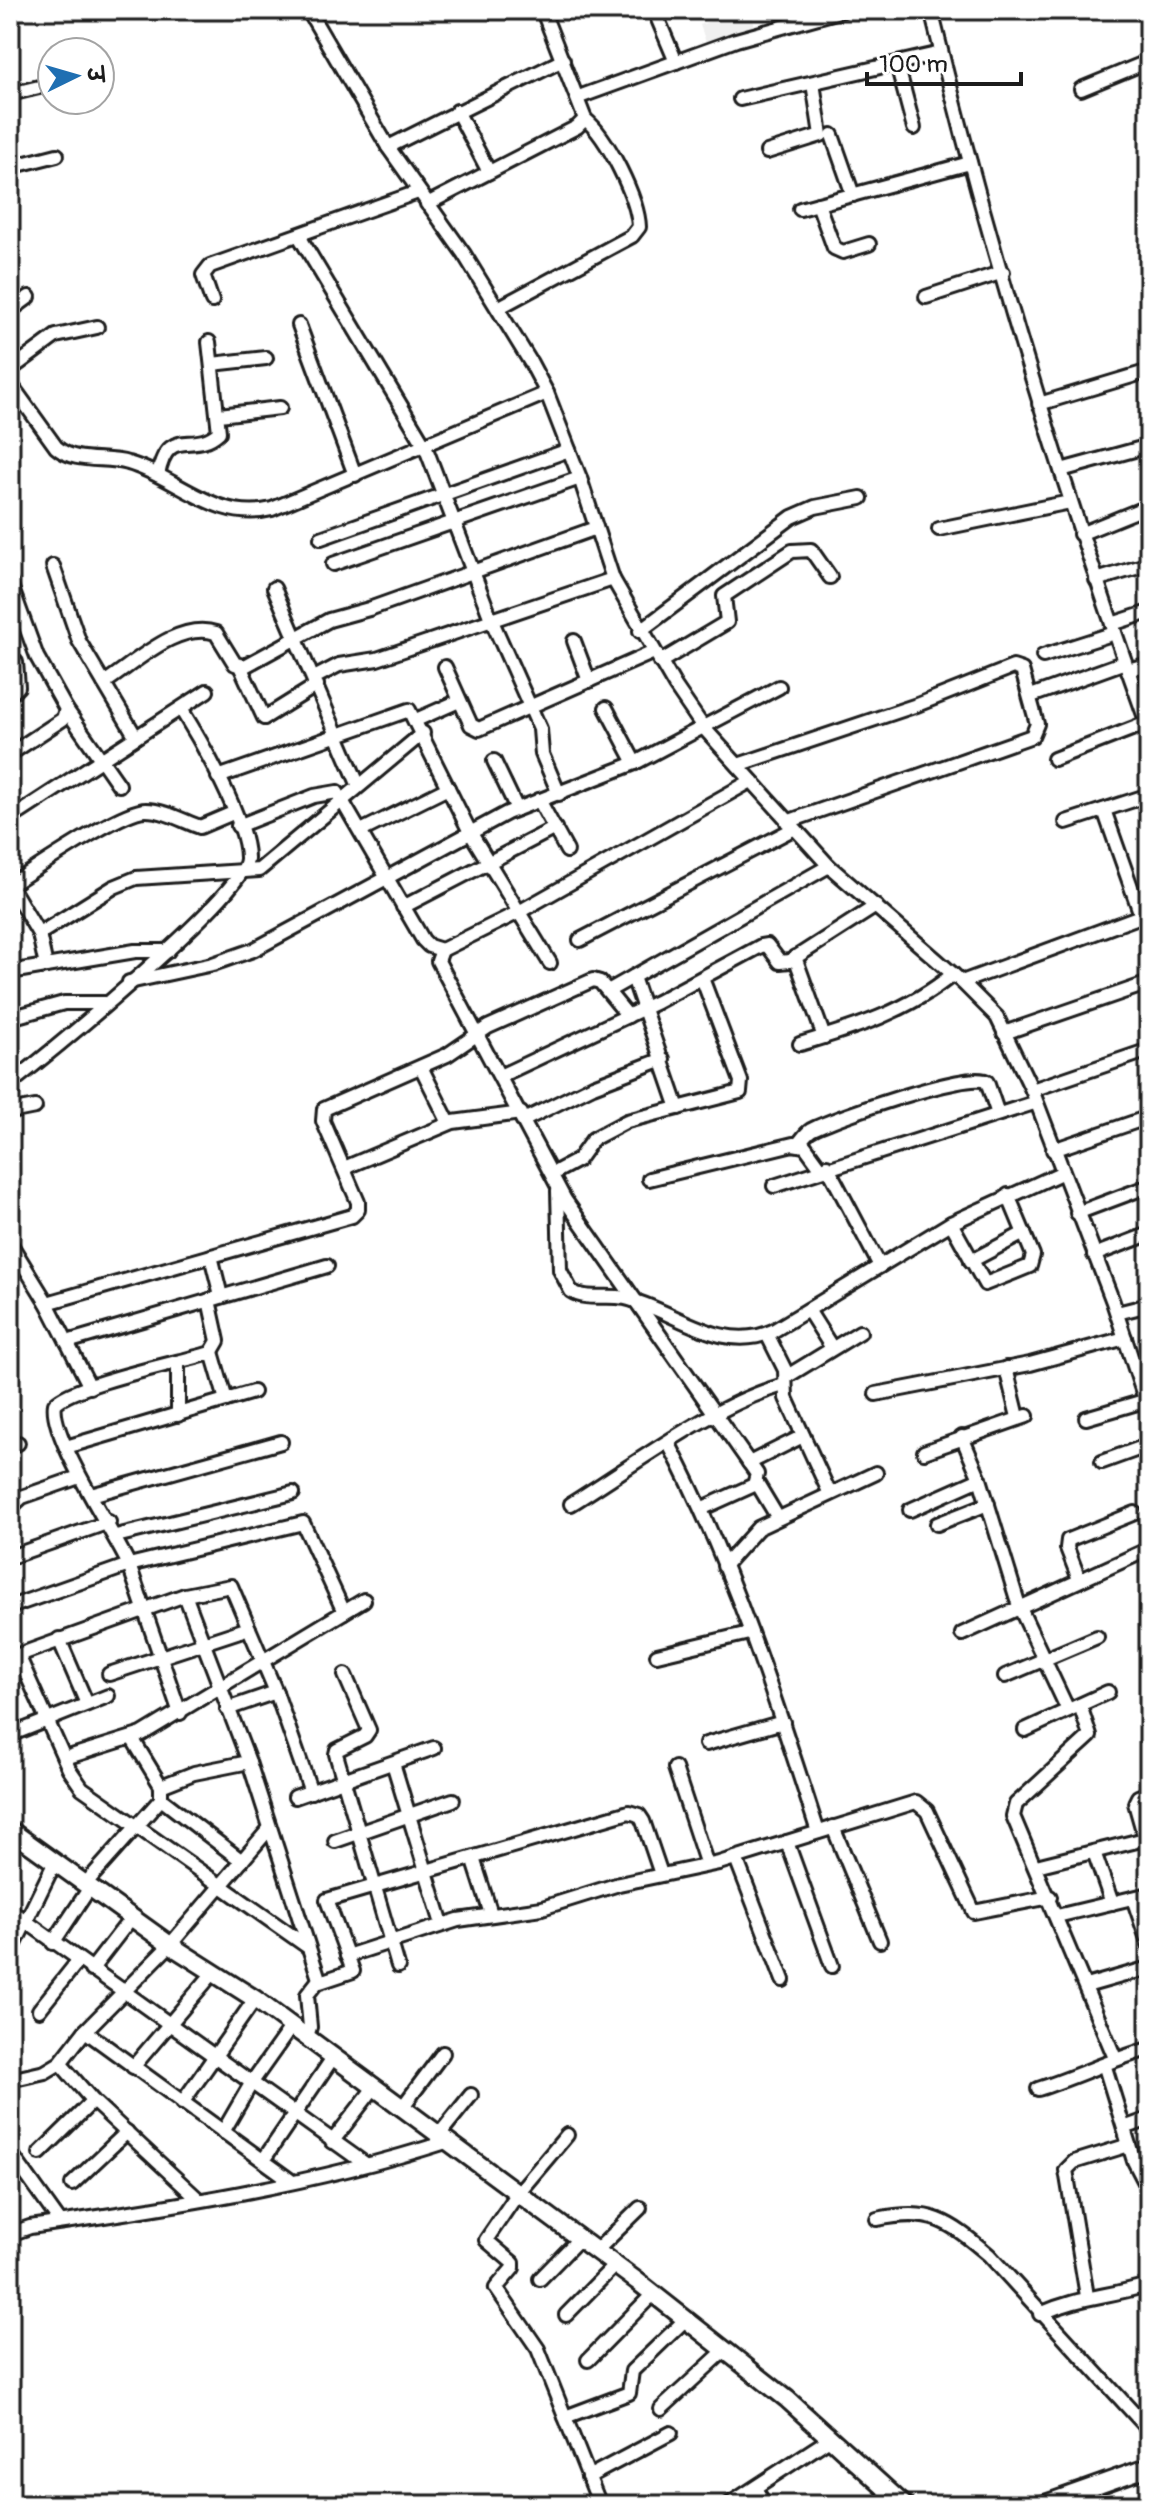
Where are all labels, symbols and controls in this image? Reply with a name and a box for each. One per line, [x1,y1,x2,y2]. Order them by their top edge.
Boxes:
north arrow [36,36,116,116]
scale bar [867,36,1021,86]
text: 100 m [879,50,948,79]
text: उ [80,64,110,85]

